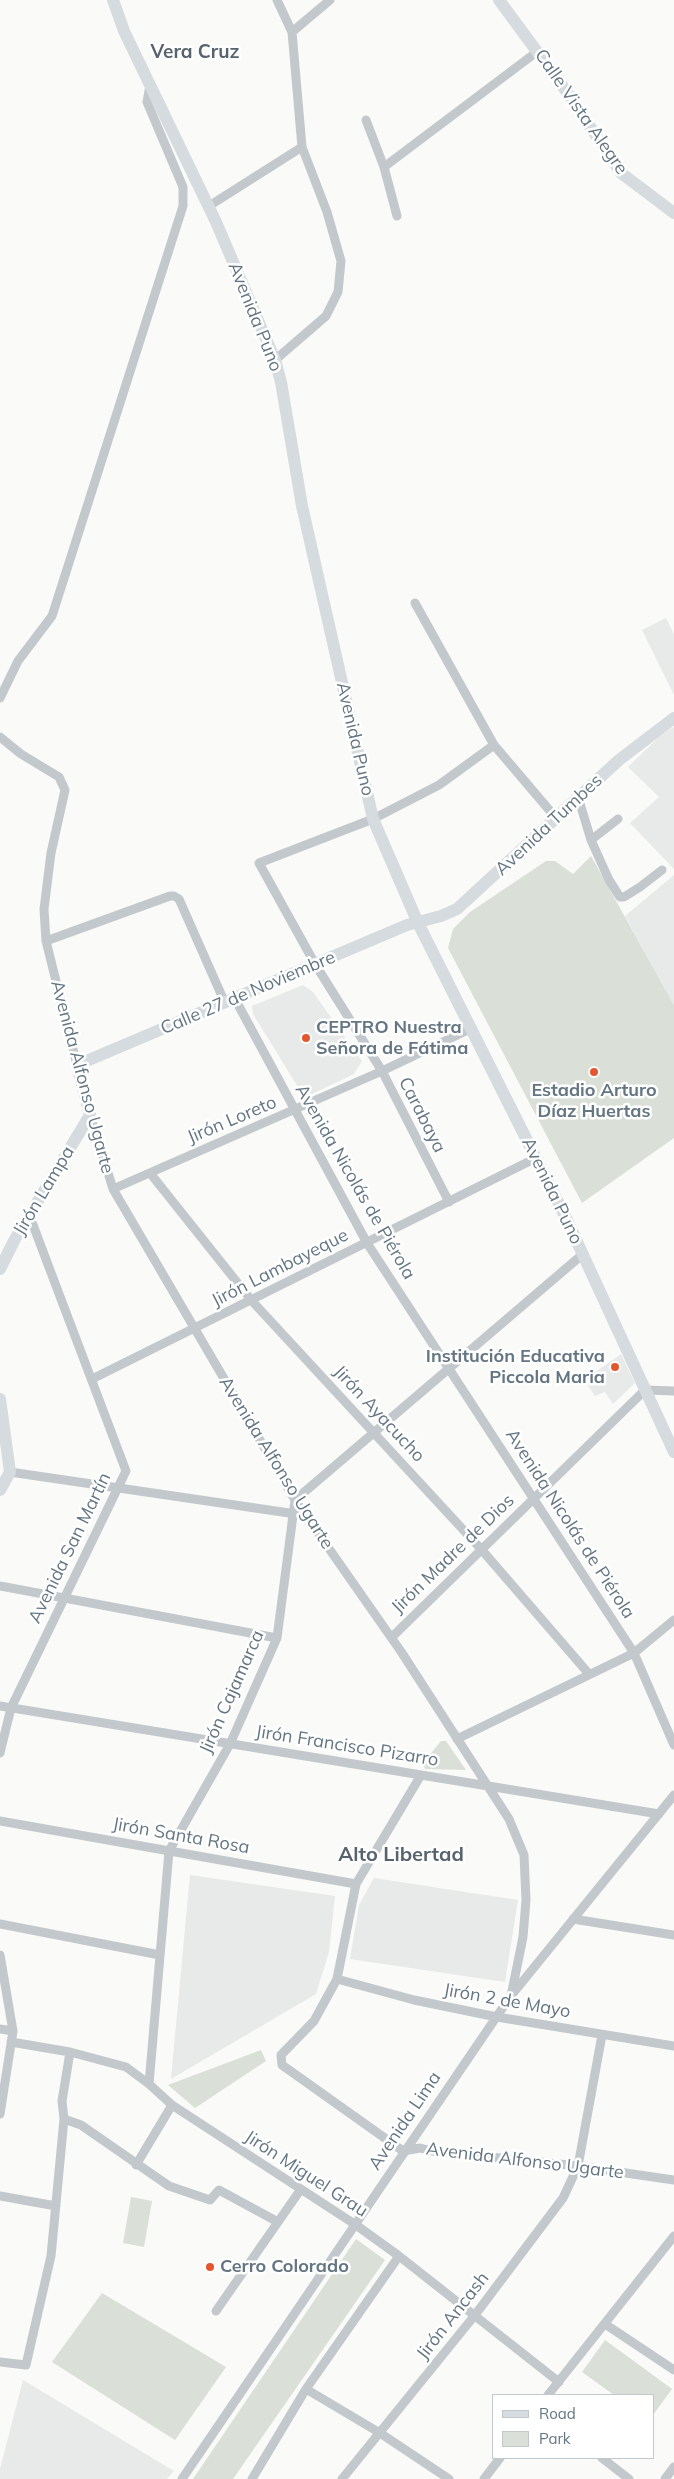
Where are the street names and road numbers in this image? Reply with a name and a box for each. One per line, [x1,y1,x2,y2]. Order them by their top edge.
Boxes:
street label: Calle Vista Alegre [530,45,632,179]
street label: Avenida Puno [223,259,287,375]
street label: Avenida Puno [331,680,379,798]
street label: Avenida Tumbes [491,770,607,880]
street label: Calle 27 de Noviembre [157,946,339,1040]
street label: Avenida Alfonso Ugarte [46,978,118,1176]
street label: Carabaya [394,1074,450,1156]
street label: Avenida Nicolás de Piérola [290,1081,420,1283]
street label: Jirón Loreto [184,1092,280,1148]
street label: Avenida Puno [517,1134,587,1248]
street label: Jirón Lampa [9,1143,79,1239]
street label: Jirón Lambayeque [208,1224,352,1312]
street label: Jirón Ayacucho [329,1361,429,1467]
street label: Avenida Alfonso Ugarte [214,1373,338,1553]
street label: Avenida Nicolás de Piérola [501,1425,639,1623]
street label: Avenida San Martín [24,1469,116,1627]
street label: Jirón Madre de Dios [387,1490,519,1618]
street label: Jirón Cajamarca [195,1627,269,1757]
street label: Jirón Francisco Pizarro [254,1721,440,1771]
street label: Jirón Santa Rosa [111,1813,251,1859]
street label: Jirón 2 de Mayo [442,1979,572,2023]
street label: Avenida Lima [364,2068,446,2174]
street label: Jirón Miguel Grau [240,2126,372,2222]
street label: Avenida Alfonso Ugarte [425,2138,625,2184]
street label: Jirón Ancash [412,2268,494,2364]

